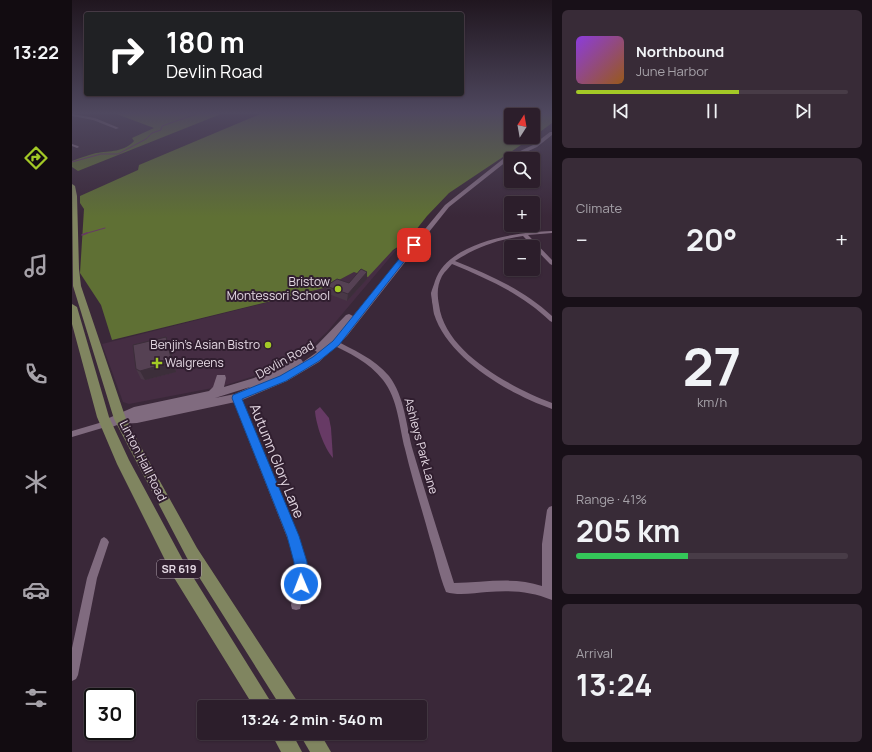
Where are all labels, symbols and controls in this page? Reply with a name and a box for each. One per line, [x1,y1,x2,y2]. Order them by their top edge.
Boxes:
text: 180 m [166,23,245,61]
icon: right [100,28,152,80]
text: 13:22 [13,40,59,64]
text: Northbound [636,41,724,62]
text: Devlin Road [166,59,263,83]
text: June Harbor [636,62,709,80]
icon: previous [610,100,632,122]
icon: pause [701,100,723,122]
icon: next [792,100,814,122]
north arrow [504,108,540,144]
map controls [504,108,540,276]
icon: directions [22,144,50,172]
button: search [504,152,540,188]
button: + [504,196,540,232]
text: Climate [576,199,622,217]
text: 20° [686,219,737,260]
text: − [576,225,588,255]
text: + [835,225,848,255]
pin [397,228,431,262]
icon: arrive [403,234,425,256]
button: − [504,240,540,276]
icon: music [22,252,50,280]
place label: Bristow Montessori School [227,273,330,304]
marker: Bristow Montessori School [333,284,343,294]
text: 27 [683,331,741,402]
place label: Benjin's Asian Bistro [150,336,260,353]
street label: Devlin Road [252,336,317,383]
marker: Benjin's Asian Bistro [263,340,273,350]
place label: Walgreens [165,354,224,371]
marker: Walgreens [152,358,162,368]
icon: phone [22,360,50,388]
text: km/h [697,393,727,411]
street label: Ashleys Park Lane [400,396,443,496]
street label: Autumn Glory Lane [246,401,309,521]
street label: Linton Hall Road [116,417,171,504]
icon: climate [22,468,50,496]
text: Range · 41% [576,490,647,508]
text: 205 km [576,510,680,551]
road number: SR 619 [157,560,201,578]
position arrow [280,563,322,605]
icon: car [22,576,50,604]
text: Arrival [576,644,613,662]
text: 13:24 [576,664,652,705]
icon: filters [22,684,50,712]
speed limit sign: 30 [84,688,136,740]
text: 13:24 · 2 min · 540 m [241,709,383,730]

